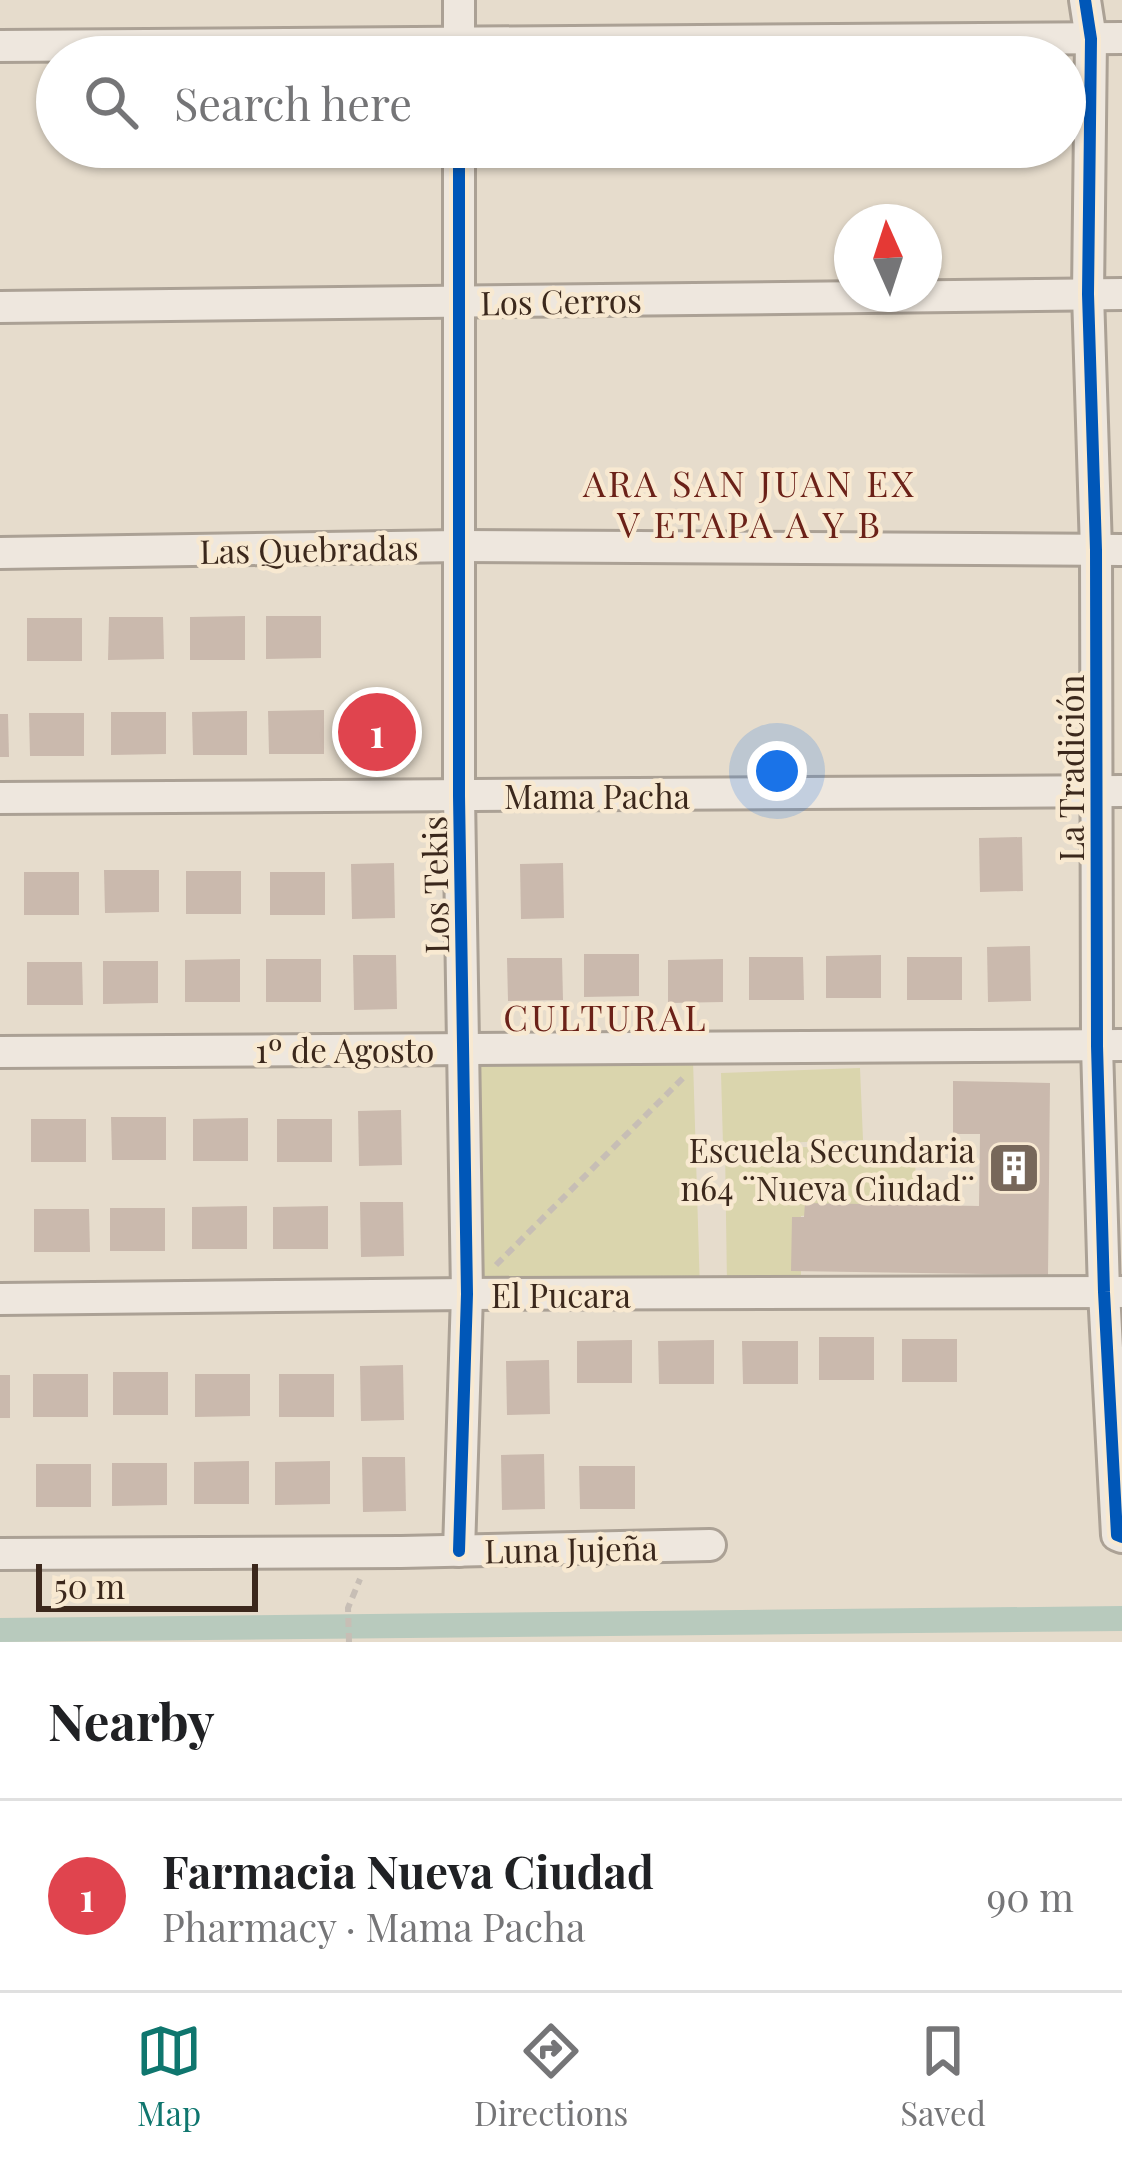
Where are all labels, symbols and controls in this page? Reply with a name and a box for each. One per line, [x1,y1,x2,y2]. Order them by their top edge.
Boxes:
search box [36,36,1086,168]
icon: search [78,69,144,135]
text: Search here [174,72,412,132]
north arrow [834,204,942,312]
street label: Los Cerros [480,277,642,323]
district label: ARA SAN JUAN EX V ETAPA A Y B [582,458,917,547]
street label: Las Quebradas [199,524,419,572]
street label: La Tradición [1048,674,1092,861]
pin: 1 [338,687,416,777]
your location [747,741,807,801]
street label: Mama Pacha [504,773,691,817]
street label: Los Tekis [411,816,457,954]
district label: CULTURAL [503,992,709,1040]
street label: 1º de Agosto [256,1027,434,1071]
place label: Escuela Secundaria n64 ¨Nueva Ciudad¨ [680,1127,976,1209]
building icon: Escuela Secundaria n64 ¨Nueva Ciudad¨ [986,1140,1042,1196]
street label: El Pucara [491,1272,631,1316]
street label: Luna Jujeña [484,1524,659,1572]
scale bar [36,1558,258,1611]
text: 50 m [54,1563,125,1607]
text: Nearby [48,1686,214,1754]
text: Farmacia Nueva Ciudad [162,1840,654,1900]
text: 1 [80,1870,94,1922]
text: 90 m [986,1870,1074,1922]
text: Pharmacy · Mama Pacha [162,1900,585,1952]
tab: Map [136,2018,202,2134]
tab: Directions [474,2018,628,2134]
tab: Saved [900,2018,986,2134]

